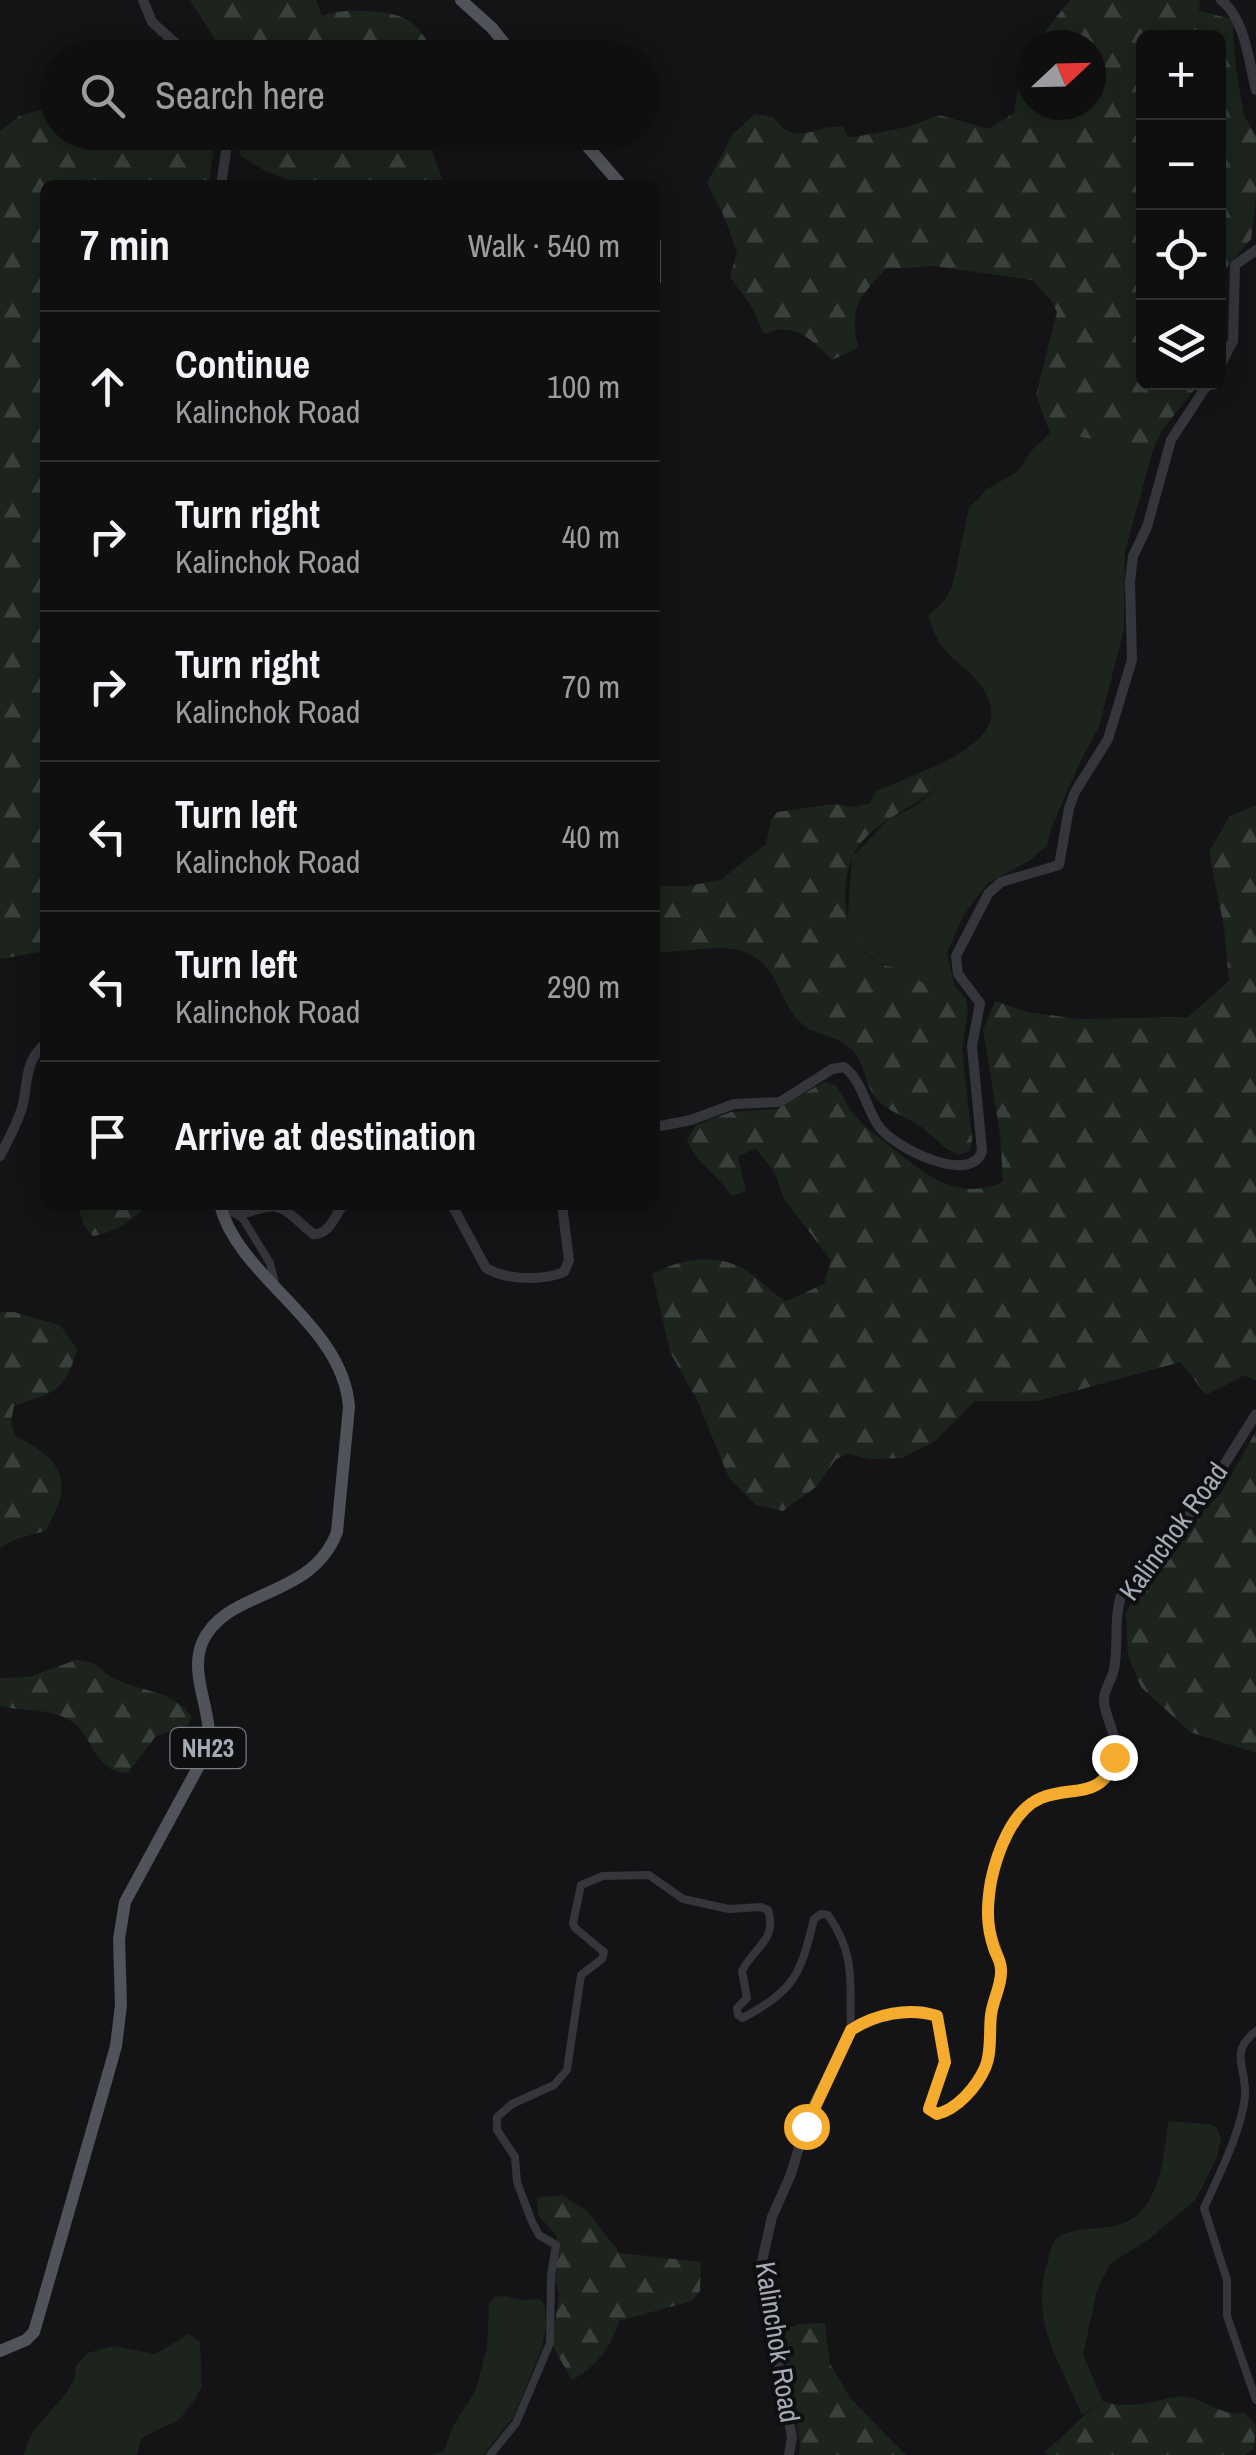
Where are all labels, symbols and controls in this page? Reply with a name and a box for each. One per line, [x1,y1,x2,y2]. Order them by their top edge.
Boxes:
north arrow [1016,30,1106,120]
map controls [1136,30,1226,390]
button: + [1136,30,1226,120]
search box [40,40,660,150]
icon: search [75,68,130,123]
text: Search here [155,70,325,121]
button: − [1136,120,1226,210]
button: locate [1136,210,1226,300]
text: 7 min [80,217,170,273]
text: Walk · 540 m [468,224,620,267]
button: layers [1136,300,1226,390]
text: Continue [175,339,310,390]
icon: ahead [80,359,135,414]
text: 100 m [547,365,620,408]
text: Kalinchok Road [175,390,360,433]
text: Turn right [175,489,320,540]
icon: right [80,509,135,564]
text: 40 m [562,515,620,558]
text: Kalinchok Road [175,540,360,583]
text: Turn right [175,639,320,690]
icon: right [80,659,135,714]
text: 70 m [562,665,620,708]
text: Kalinchok Road [175,690,360,733]
text: Turn left [175,789,297,840]
icon: left [80,809,135,864]
text: 40 m [562,815,620,858]
text: Kalinchok Road [175,840,360,883]
text: Turn left [175,939,297,990]
icon: left [80,959,135,1014]
text: 290 m [547,965,620,1008]
text: Kalinchok Road [175,990,360,1033]
icon: arrive [80,1109,135,1164]
text: Arrive at destination [175,1111,476,1162]
street label: Kalinchok Road [1110,1454,1236,1608]
road number: NH23 [170,1728,246,1768]
route end [1092,1735,1138,1781]
route start [784,2104,830,2150]
street label: Kalinchok Road [747,2259,809,2425]

